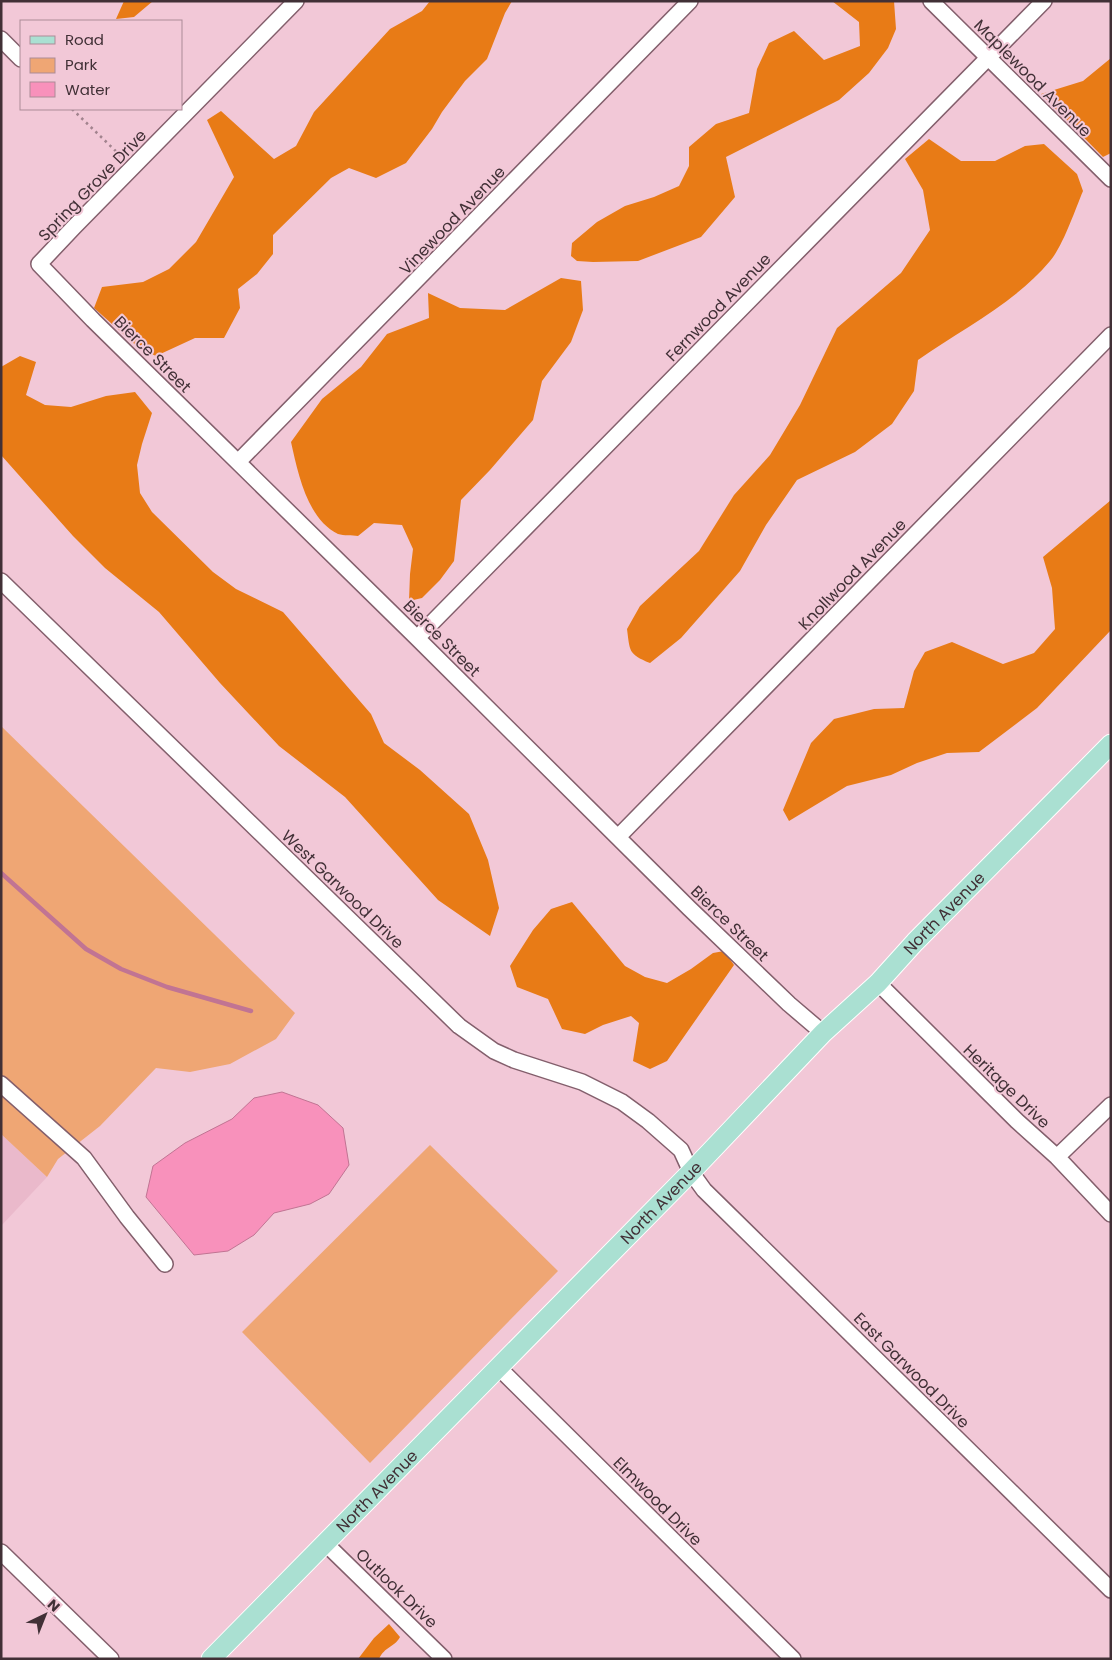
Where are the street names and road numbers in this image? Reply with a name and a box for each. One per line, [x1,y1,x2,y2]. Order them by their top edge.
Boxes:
street label: Maplewood Avenue [969,14,1097,142]
street label: Spring Grove Drive [33,124,152,246]
street label: Vinewood Avenue [394,161,511,280]
street label: Fernwood Avenue [660,248,776,367]
street label: Bierce Street [109,311,196,398]
street label: Knollwood Avenue [793,514,912,635]
street label: Bierce Street [398,595,485,682]
street label: West Garwood Drive [276,825,409,954]
street label: North Avenue [898,867,990,960]
street label: Bierce Street [686,880,774,967]
street label: Heritage Drive [958,1039,1055,1134]
street label: North Avenue [615,1156,707,1249]
street label: East Garwood Drive [849,1307,975,1434]
street label: North Avenue [331,1445,423,1538]
street label: Elmwood Drive [608,1452,707,1551]
street label: Outlook Drive [351,1543,443,1633]

